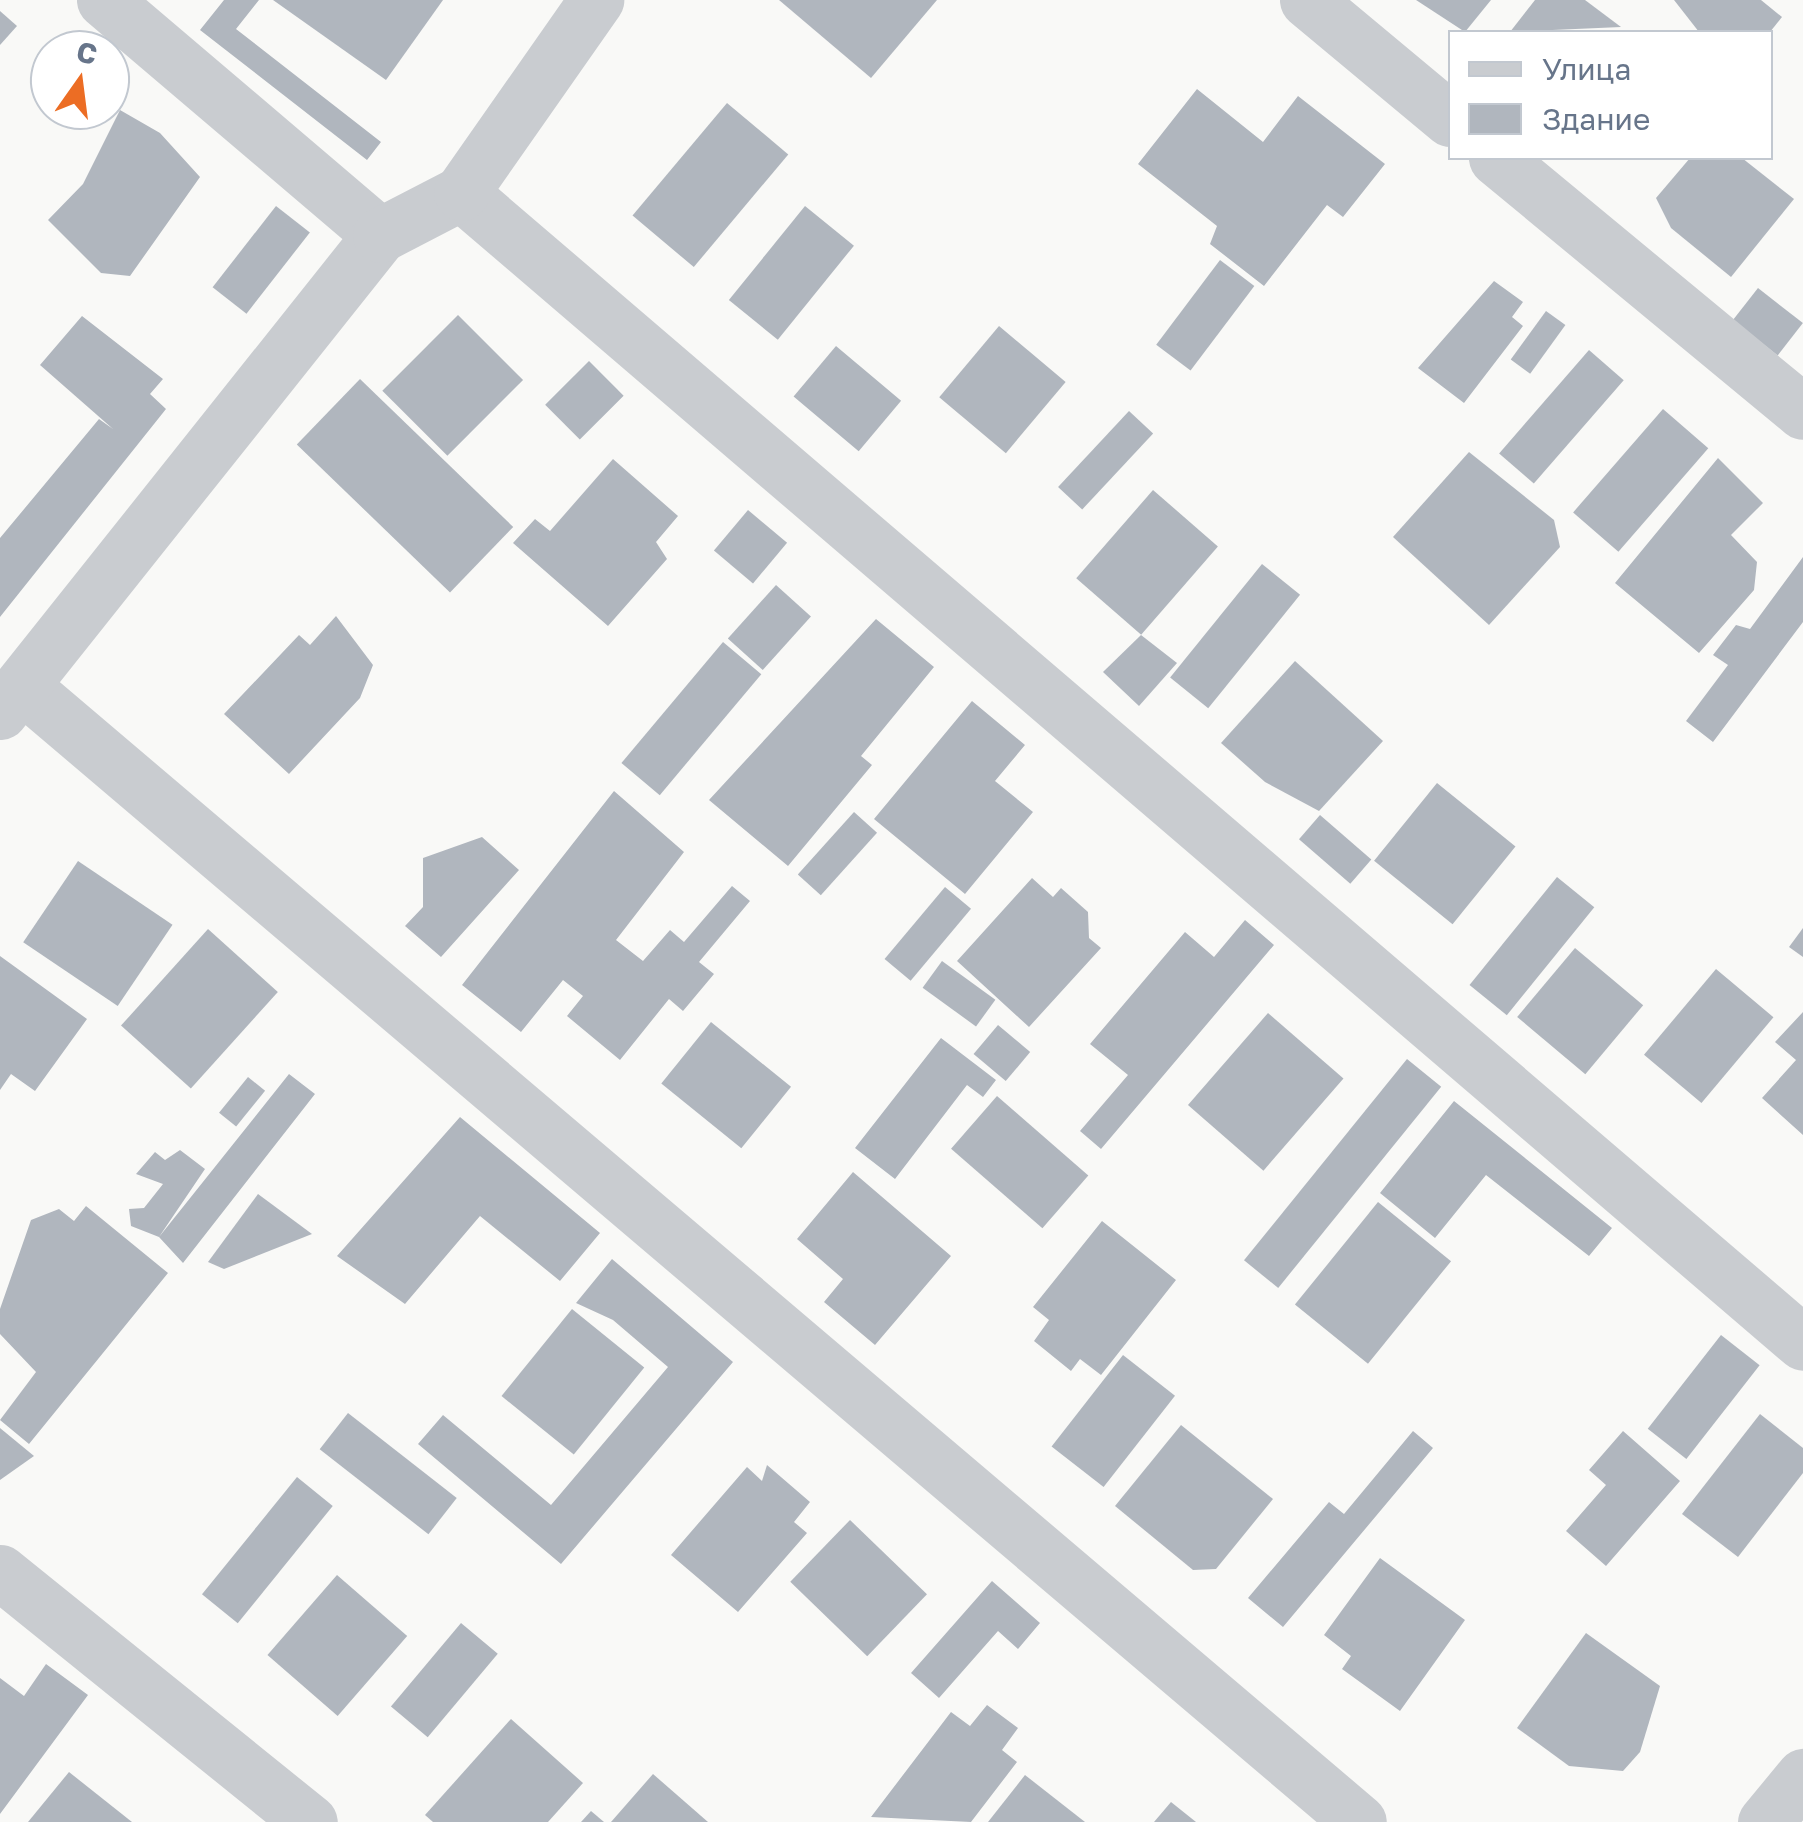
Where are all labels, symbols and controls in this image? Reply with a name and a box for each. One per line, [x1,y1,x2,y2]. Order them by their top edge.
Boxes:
north arrow [30,30,130,130]
legend [1448,30,1773,160]
text: С [73,34,101,71]
text: Улица [1542,51,1631,87]
text: Здание [1542,101,1650,137]

